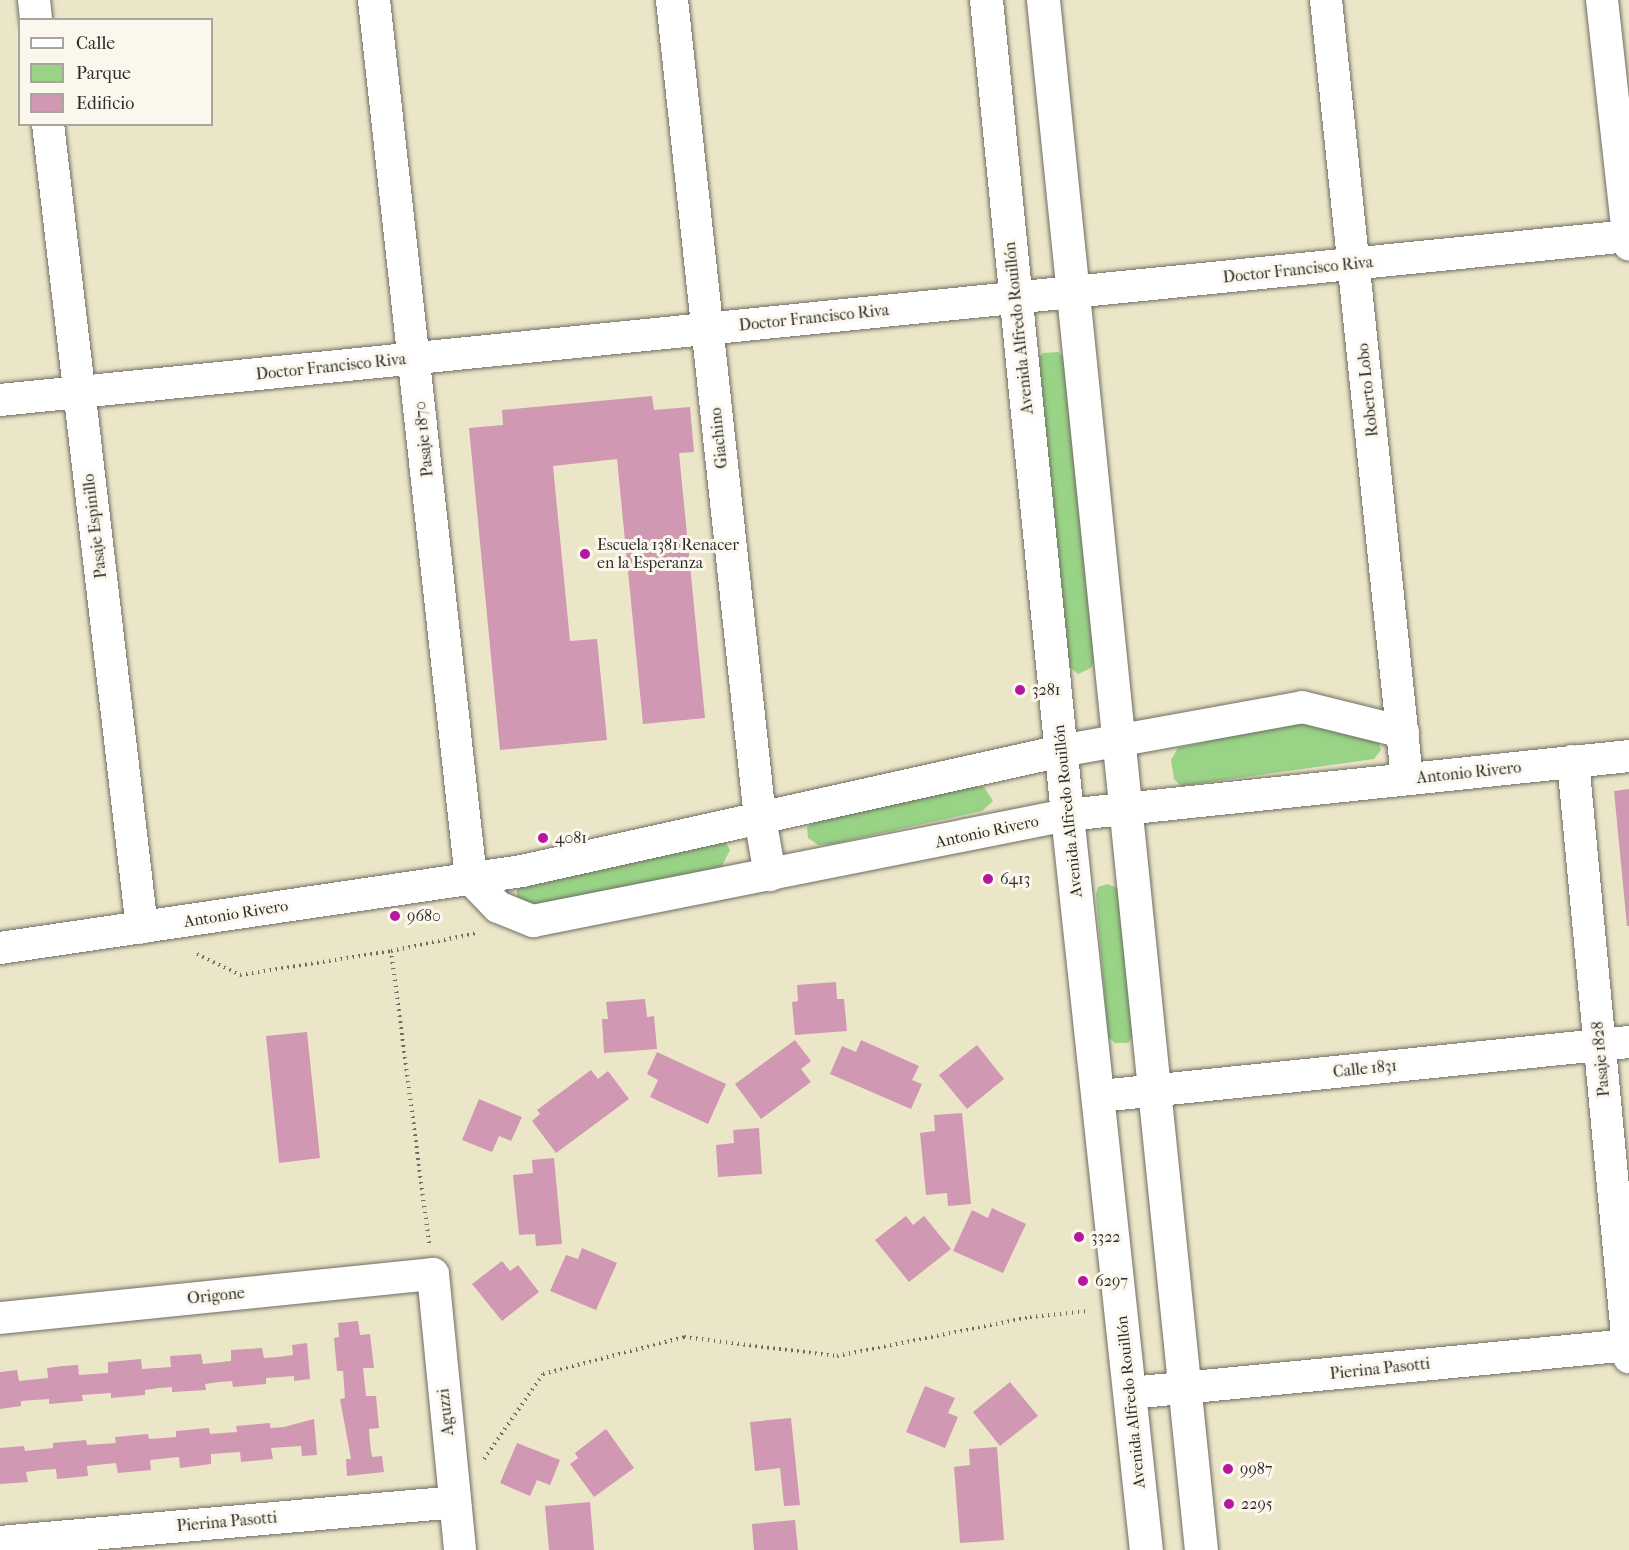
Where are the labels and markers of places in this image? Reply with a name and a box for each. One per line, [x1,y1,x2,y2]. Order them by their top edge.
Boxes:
place label: Escuela 1381 Renacer en la Esperanza [597,535,739,573]
marker: Escuela 1381 Renacer en la Esperanza [578,547,592,561]
place label: 3281 [1032,680,1061,700]
marker: 3281 [1013,683,1027,697]
place label: 4081 [555,828,587,848]
marker: 4081 [536,831,550,845]
place label: 6413 [1000,869,1030,889]
marker: 6413 [981,872,995,886]
place label: 9680 [407,906,441,926]
marker: 9680 [388,909,402,923]
place label: 3322 [1091,1227,1121,1247]
marker: 3322 [1072,1230,1086,1244]
place label: 6297 [1095,1271,1128,1291]
marker: 6297 [1076,1274,1090,1288]
place label: 9987 [1240,1459,1273,1479]
marker: 9987 [1221,1462,1235,1476]
place label: 2295 [1241,1494,1273,1514]
marker: 2295 [1222,1497,1236,1511]

